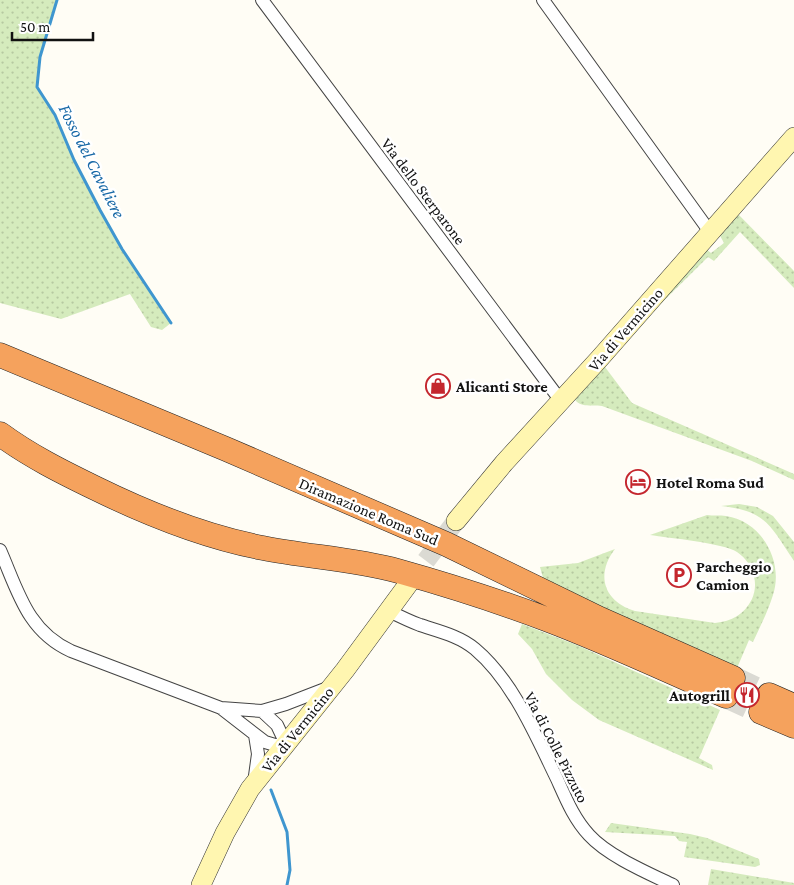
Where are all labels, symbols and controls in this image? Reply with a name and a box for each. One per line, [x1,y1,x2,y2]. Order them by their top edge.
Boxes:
scale bar [12,10,94,42]
text: 50 m [20,19,50,35]
water label: Fosso del Cavaliere [55,101,129,222]
street label: Via dello Sterparone [377,135,469,248]
street label: Via di Vermicino [585,284,666,374]
shop icon: Alicanti Store [425,373,451,399]
place label: Alicanti Store [455,378,548,395]
hotel icon: Hotel Roma Sud [625,469,651,495]
street label: Diramazione Roma Sud [297,474,442,549]
place label: Hotel Roma Sud [656,474,764,491]
place label: Parcheggio Camion [696,558,771,593]
parking icon: Parcheggio Camion [666,562,692,588]
restaurant icon: Autogrill [734,682,760,708]
street label: Via di Vermicino [258,683,337,775]
place label: Autogrill [668,687,730,704]
street label: Via di Colle Pizzuto [521,689,592,806]

